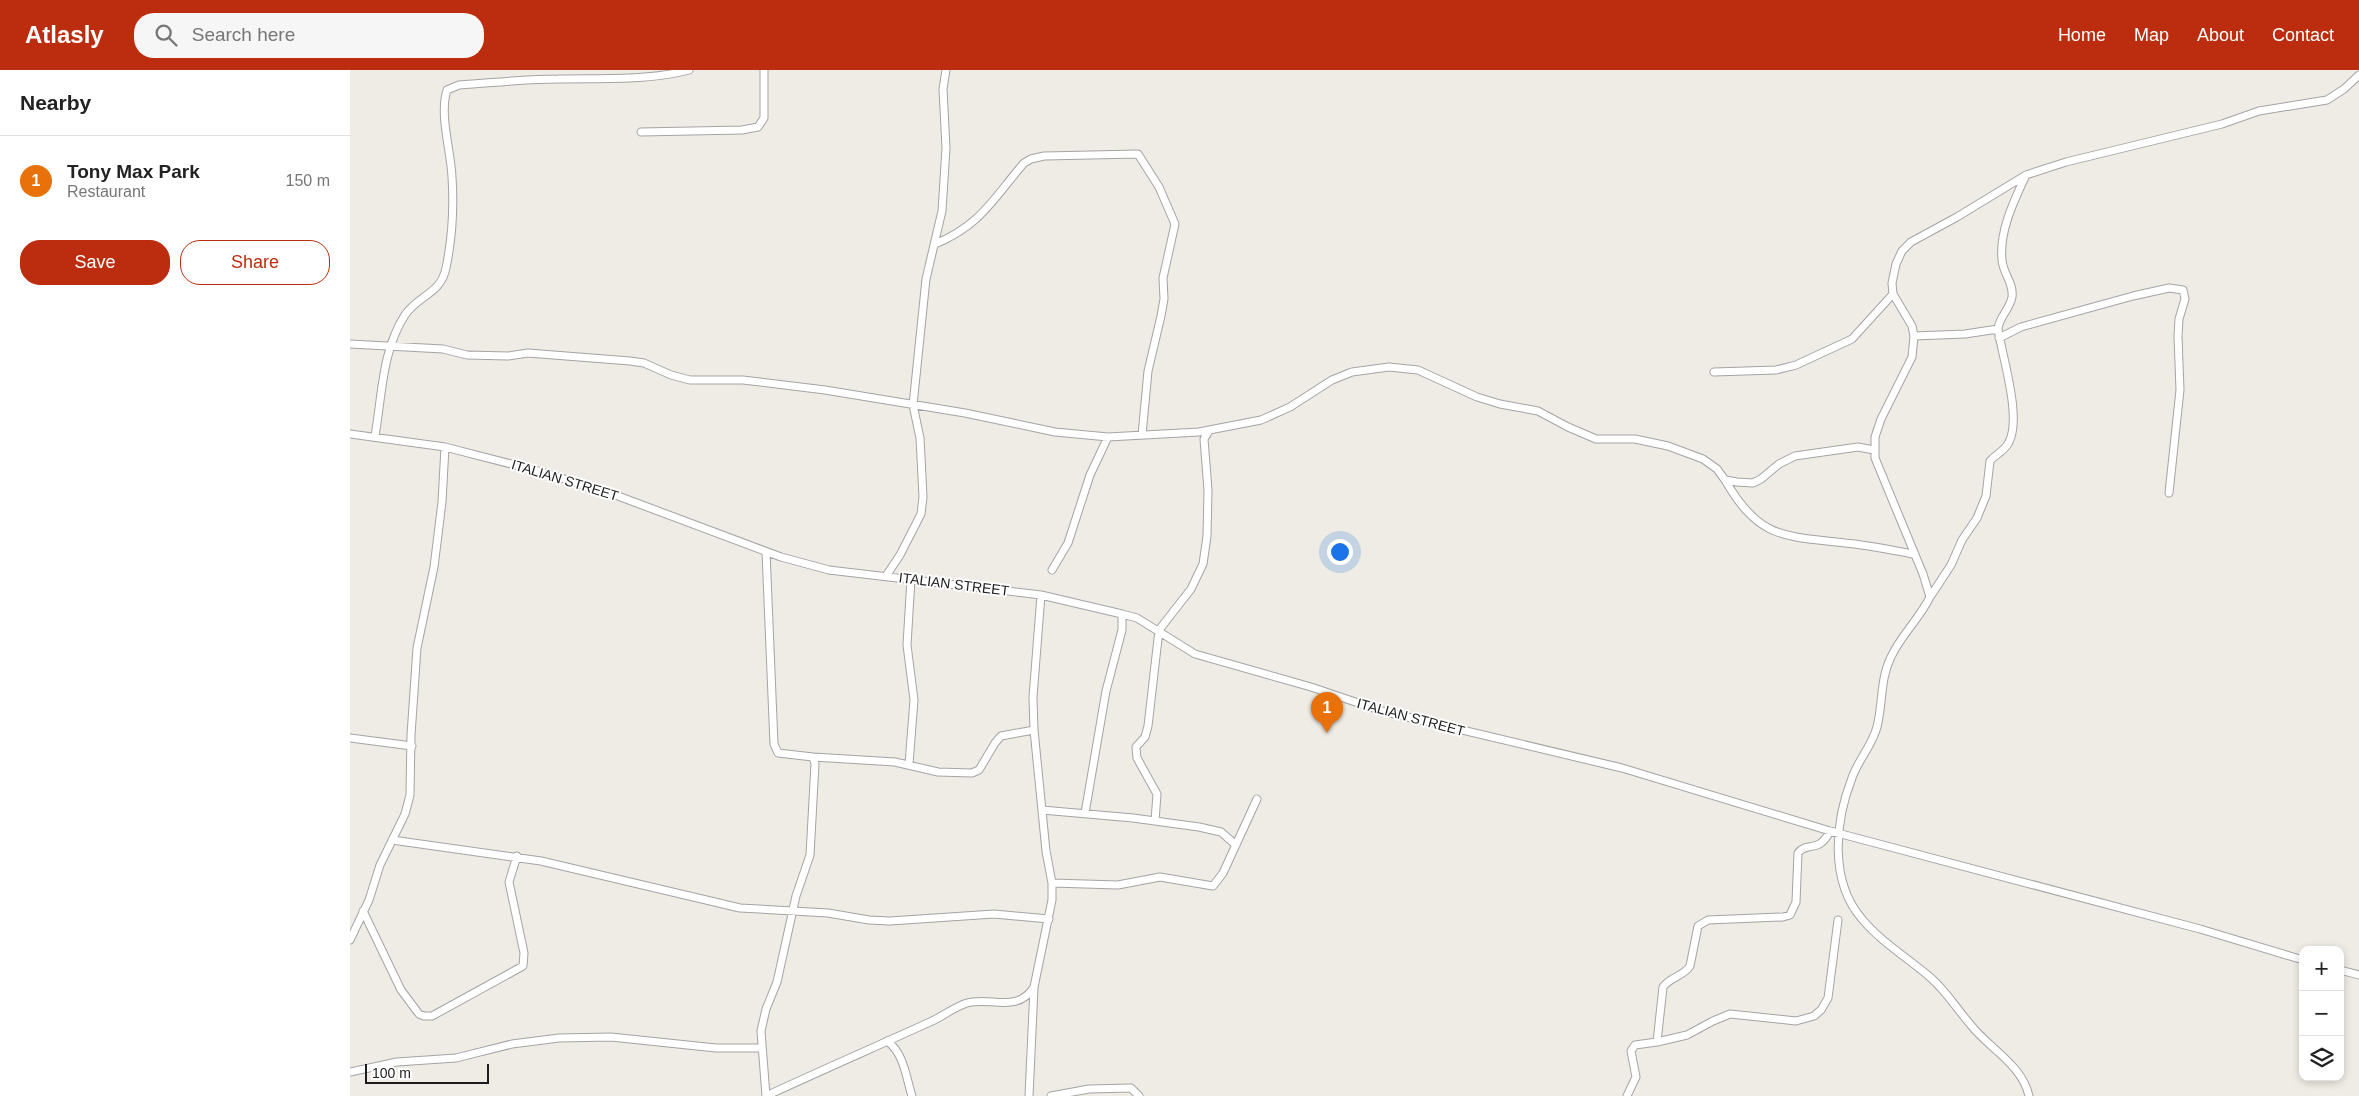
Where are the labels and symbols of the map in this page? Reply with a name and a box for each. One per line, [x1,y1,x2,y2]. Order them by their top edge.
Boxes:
street label: ITALIAN STREET [510,456,621,504]
your location [1327,539,1353,565]
street label: ITALIAN STREET [898,569,1010,599]
pin: 1 [1311,692,1343,733]
street label: ITALIAN STREET [1355,695,1467,739]
scale bar [365,1061,489,1084]

